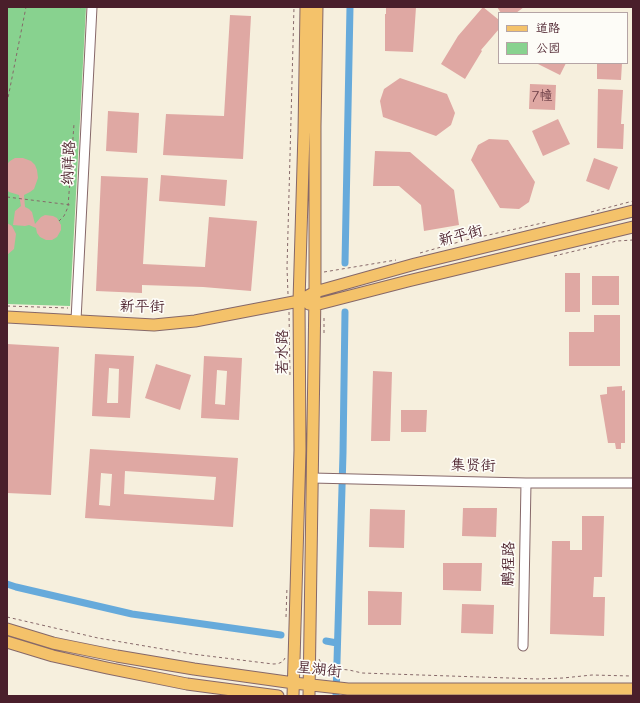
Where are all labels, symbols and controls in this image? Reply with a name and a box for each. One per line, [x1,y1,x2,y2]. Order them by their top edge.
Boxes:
legend [498,12,628,64]
text: 道路 [536,21,560,37]
text: 公园 [536,41,560,57]
house number: 7幢 [532,89,552,105]
street label: 纳祥路 [60,140,80,186]
street label: 新平街 [437,223,485,251]
street label: 新平街 [119,299,165,317]
street label: 若水路 [275,330,293,374]
street label: 集贤街 [450,458,496,476]
street label: 鹏程路 [501,541,519,587]
street label: 星湖街 [296,660,342,682]

